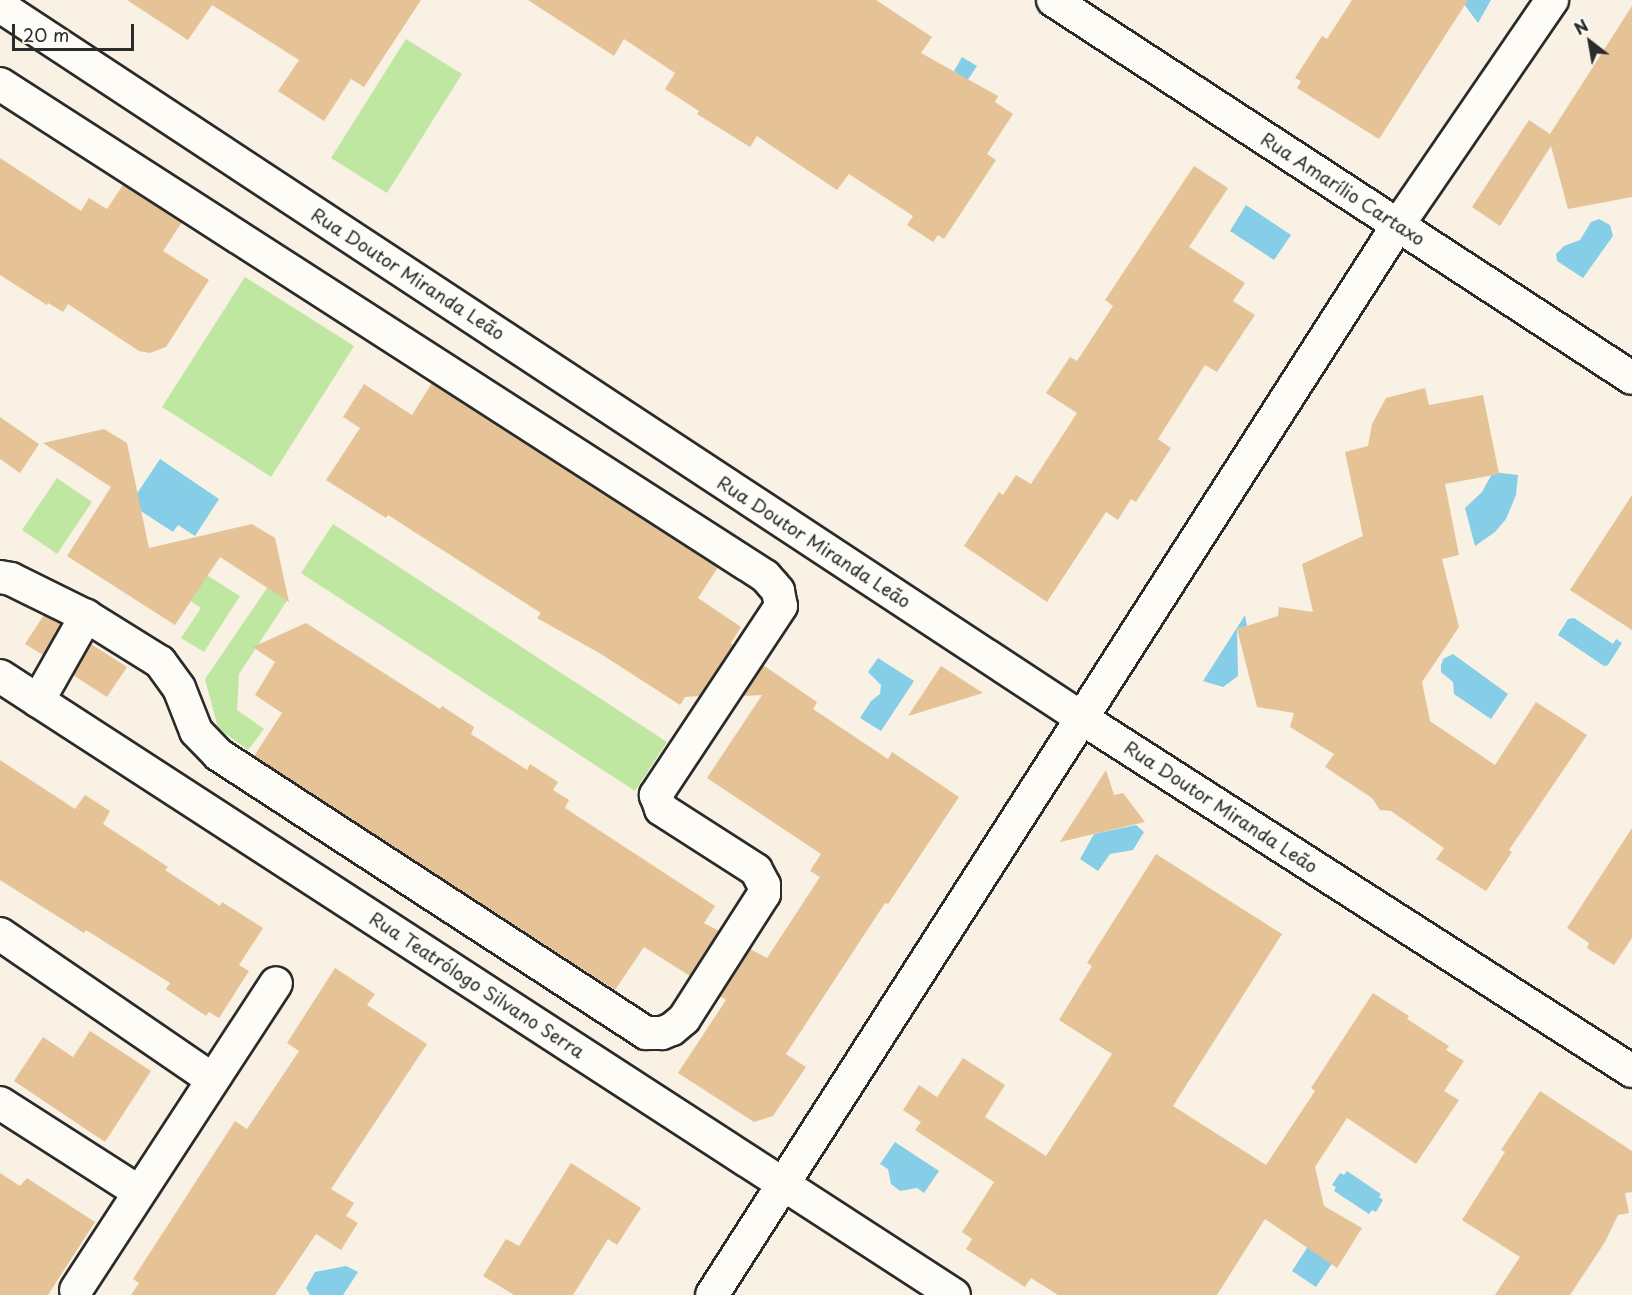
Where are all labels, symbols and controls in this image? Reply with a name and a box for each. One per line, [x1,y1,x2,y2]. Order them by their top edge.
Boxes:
scale bar [15,12,136,50]
north arrow [1560,12,1620,72]
text: N [1569,13,1592,40]
text: 20 m [23,21,69,48]
street label: Rua Amarílio Cartaxo [1257,128,1429,250]
street label: Rua Doutor Miranda Leão [307,203,509,345]
street label: Rua Doutor Miranda Leão [713,471,915,613]
street label: Rua Doutor Miranda Leão [1120,736,1322,878]
street label: Rua Teatrólogo Silvano Serra [365,907,589,1063]

